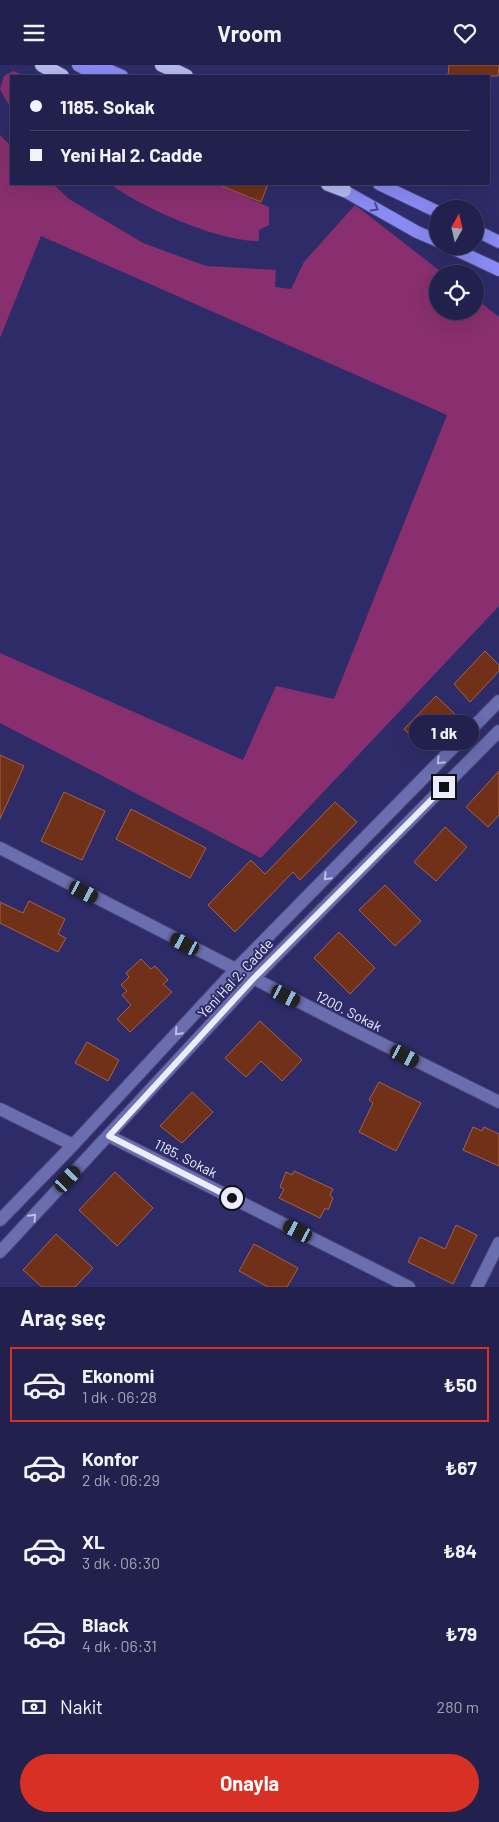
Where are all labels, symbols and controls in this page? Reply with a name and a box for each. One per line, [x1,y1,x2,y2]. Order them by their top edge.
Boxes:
icon: menu [20,19,48,47]
icon: heart [451,19,479,47]
text: Vroom [217,20,282,46]
text: 1185. Sokak [60,95,155,118]
text: Yeni Hal 2. Cadde [60,143,203,166]
north arrow [429,200,484,255]
map controls [429,200,484,320]
one-way arrow [369,201,378,211]
button: locate [429,265,484,320]
callout: 1 dk [409,715,479,749]
text: 1 dk [431,723,457,742]
one-way arrow [437,755,446,764]
route end [433,776,455,798]
one-way arrow [323,871,332,880]
car [67,879,100,905]
car [168,931,201,957]
street label: Yeni Hal 2. Cadde [194,935,276,1021]
car [269,983,302,1009]
street label: 1200. Sokak [313,987,385,1035]
one-way arrow [175,1026,184,1035]
car [388,1043,421,1069]
street label: 1185. Sokak [152,1135,220,1181]
car [52,1163,83,1195]
route start [221,1187,243,1209]
one-way arrow [27,1213,36,1222]
car [281,1218,314,1244]
text: Araç seç [20,1304,106,1330]
icon: car [22,1362,67,1407]
text: Ekonomi [82,1364,154,1387]
text: ₺50 [444,1373,477,1396]
text: 1 dk · 06:28 [82,1387,157,1406]
icon: car [22,1445,67,1490]
text: Konfor [82,1447,139,1470]
text: ₺67 [445,1456,477,1479]
text: 2 dk · 06:29 [82,1470,160,1489]
icon: car [22,1528,67,1573]
text: XL [82,1530,105,1553]
text: ₺84 [443,1539,477,1562]
text: 3 dk · 06:30 [82,1553,160,1572]
icon: car [22,1611,67,1656]
text: Black [82,1613,129,1636]
text: ₺79 [445,1622,477,1645]
text: 4 dk · 06:31 [82,1636,157,1655]
icon: cash [20,1693,48,1721]
text: Nakit [60,1695,103,1718]
text: 280 m [437,1697,479,1716]
button: Onayla [20,1754,479,1812]

